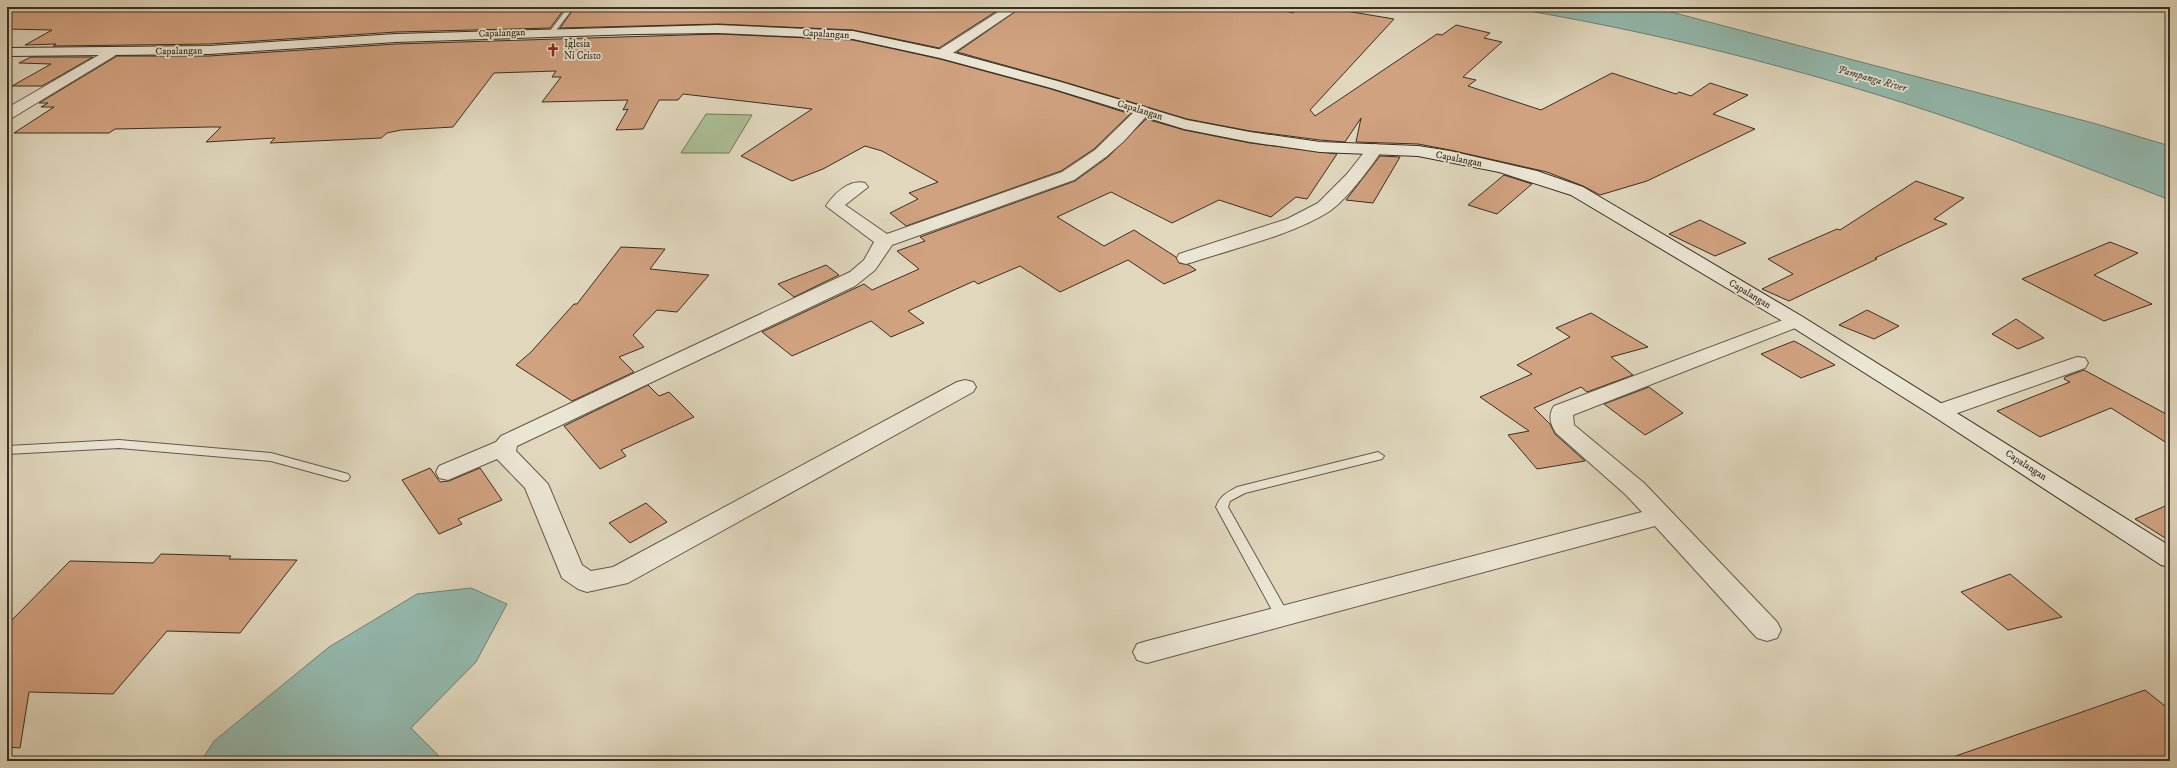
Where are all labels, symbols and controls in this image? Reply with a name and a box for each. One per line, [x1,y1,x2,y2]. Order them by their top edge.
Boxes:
street label: Capalangan [478,26,526,40]
street label: Capalangan [802,27,851,41]
place label: Iglesia Ni Cristo [564,38,601,62]
church icon: Iglesia Ni Cristo [545,42,561,58]
street label: Capalangan [155,45,203,57]
water label: Pampanga River [1836,62,1909,96]
street label: Capalangan [1116,97,1165,123]
street label: Capalangan [1435,149,1484,170]
street label: Capalangan [1727,277,1774,312]
street label: Capalangan [2003,447,2050,483]

